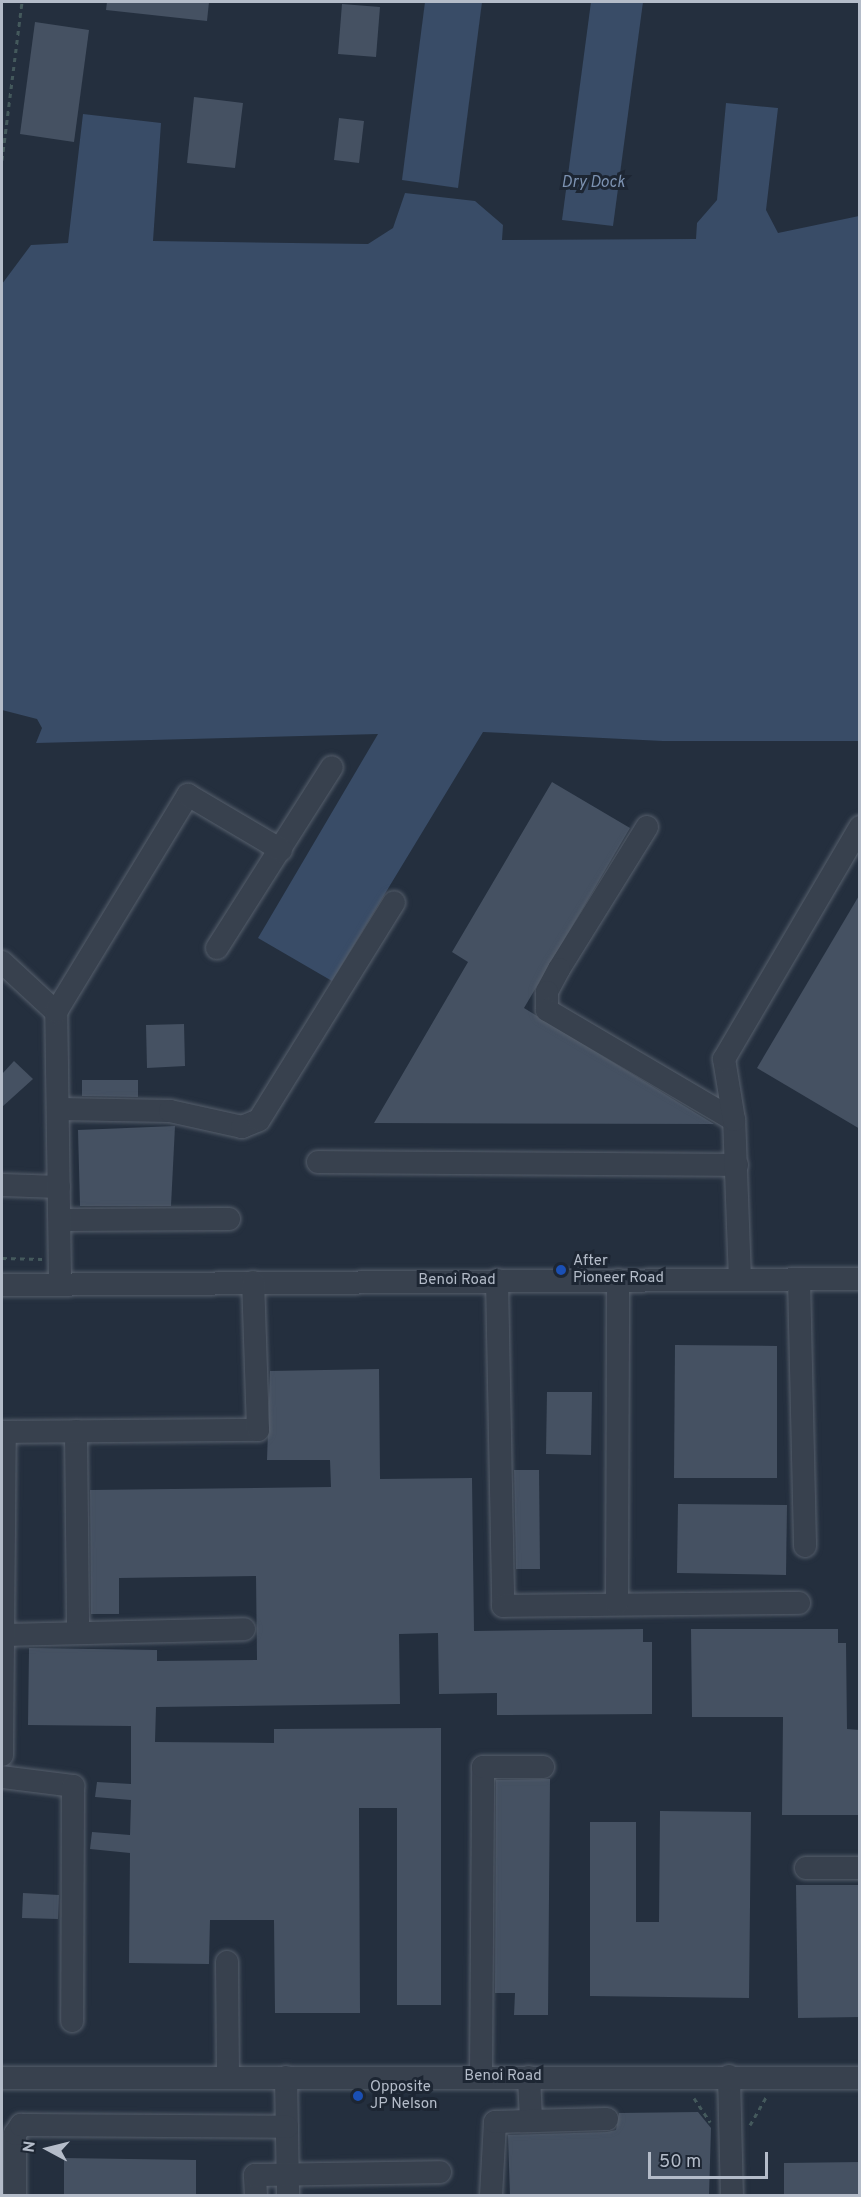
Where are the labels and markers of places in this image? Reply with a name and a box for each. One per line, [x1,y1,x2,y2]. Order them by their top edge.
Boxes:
place label: After Pioneer Road [573,1252,664,1287]
marker: After Pioneer Road [554,1263,568,1277]
place label: Opposite JP Nelson [370,2078,437,2113]
marker: Opposite JP Nelson [351,2089,365,2103]

